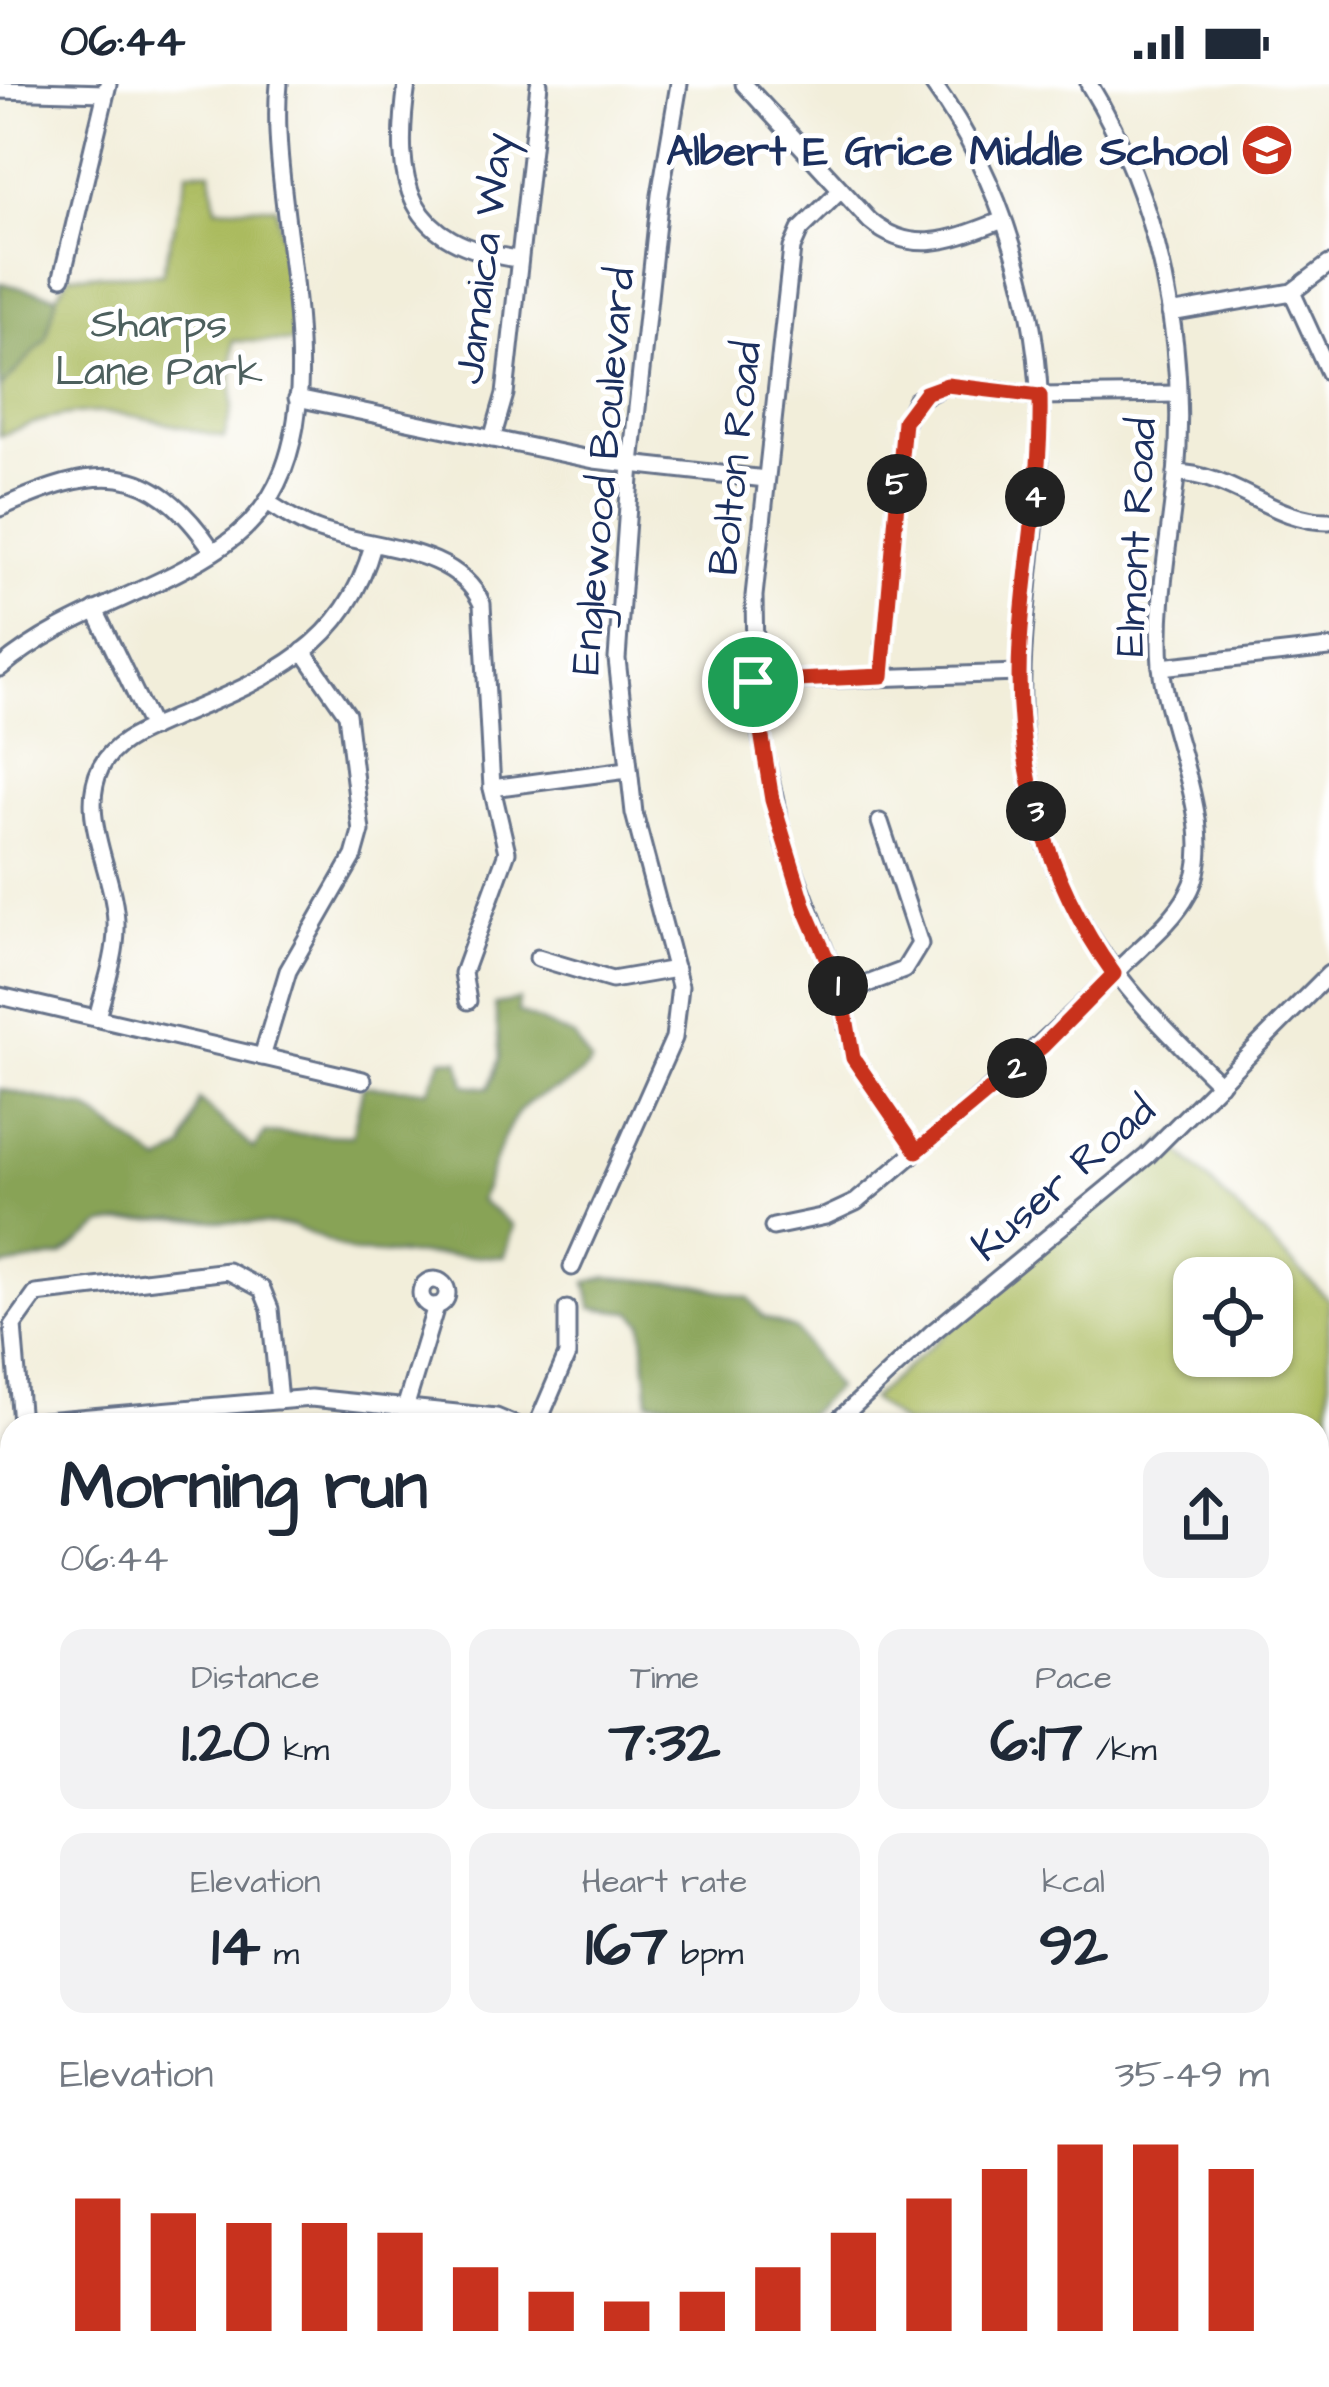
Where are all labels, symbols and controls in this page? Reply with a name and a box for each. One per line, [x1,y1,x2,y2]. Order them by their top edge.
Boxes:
text: 06:44 [60,11,185,73]
school or university icon: Albert E Grice Middle School [1239,122,1295,178]
place label: Albert E Grice Middle School [666,124,1228,182]
street label: Jamaica Way [441,129,530,387]
street label: Englewood Boulevard [557,265,651,677]
park label: Sharps Lane Park [55,296,263,402]
street label: Bolton Road [695,338,777,578]
street label: Elmont Road [1102,416,1172,658]
pin: 5 [867,454,927,514]
text: 5 [885,461,909,507]
pin: 4 [1005,467,1065,527]
text: 4 [1024,474,1046,520]
pin [702,631,804,733]
icon: arrive [720,649,786,715]
pin: 3 [1006,781,1066,841]
text: 3 [1028,788,1044,834]
pin: 1 [808,956,868,1016]
text: 1 [836,963,840,1009]
pin: 2 [987,1038,1047,1098]
text: 2 [1008,1045,1026,1091]
street label: Kuser Road [959,1083,1169,1276]
map controls [1173,1257,1293,1377]
button: locate [1173,1257,1293,1377]
text: Morning run [60,1442,428,1534]
button: share [1143,1452,1269,1578]
text: 06:44 [60,1533,169,1587]
text: Distance [191,1655,320,1701]
text: Time [630,1655,699,1701]
text: Pace [1035,1655,1112,1701]
text: 1.20 [182,1701,270,1784]
text: 7:32 [609,1701,720,1784]
text: 6:17 [990,1701,1083,1784]
text: km [270,1727,329,1773]
text: /km [1083,1727,1157,1773]
text: Elevation [191,1859,320,1905]
text: Heart rate [582,1859,747,1905]
text: kcal [1042,1859,1105,1905]
text: 14 [212,1905,260,1988]
text: 167 [585,1905,668,1988]
text: 92 [1039,1905,1108,1988]
text: m [260,1931,299,1977]
text: bpm [668,1931,744,1977]
text: Elevation [60,2049,214,2103]
text: 35–49 m [1115,2049,1269,2103]

